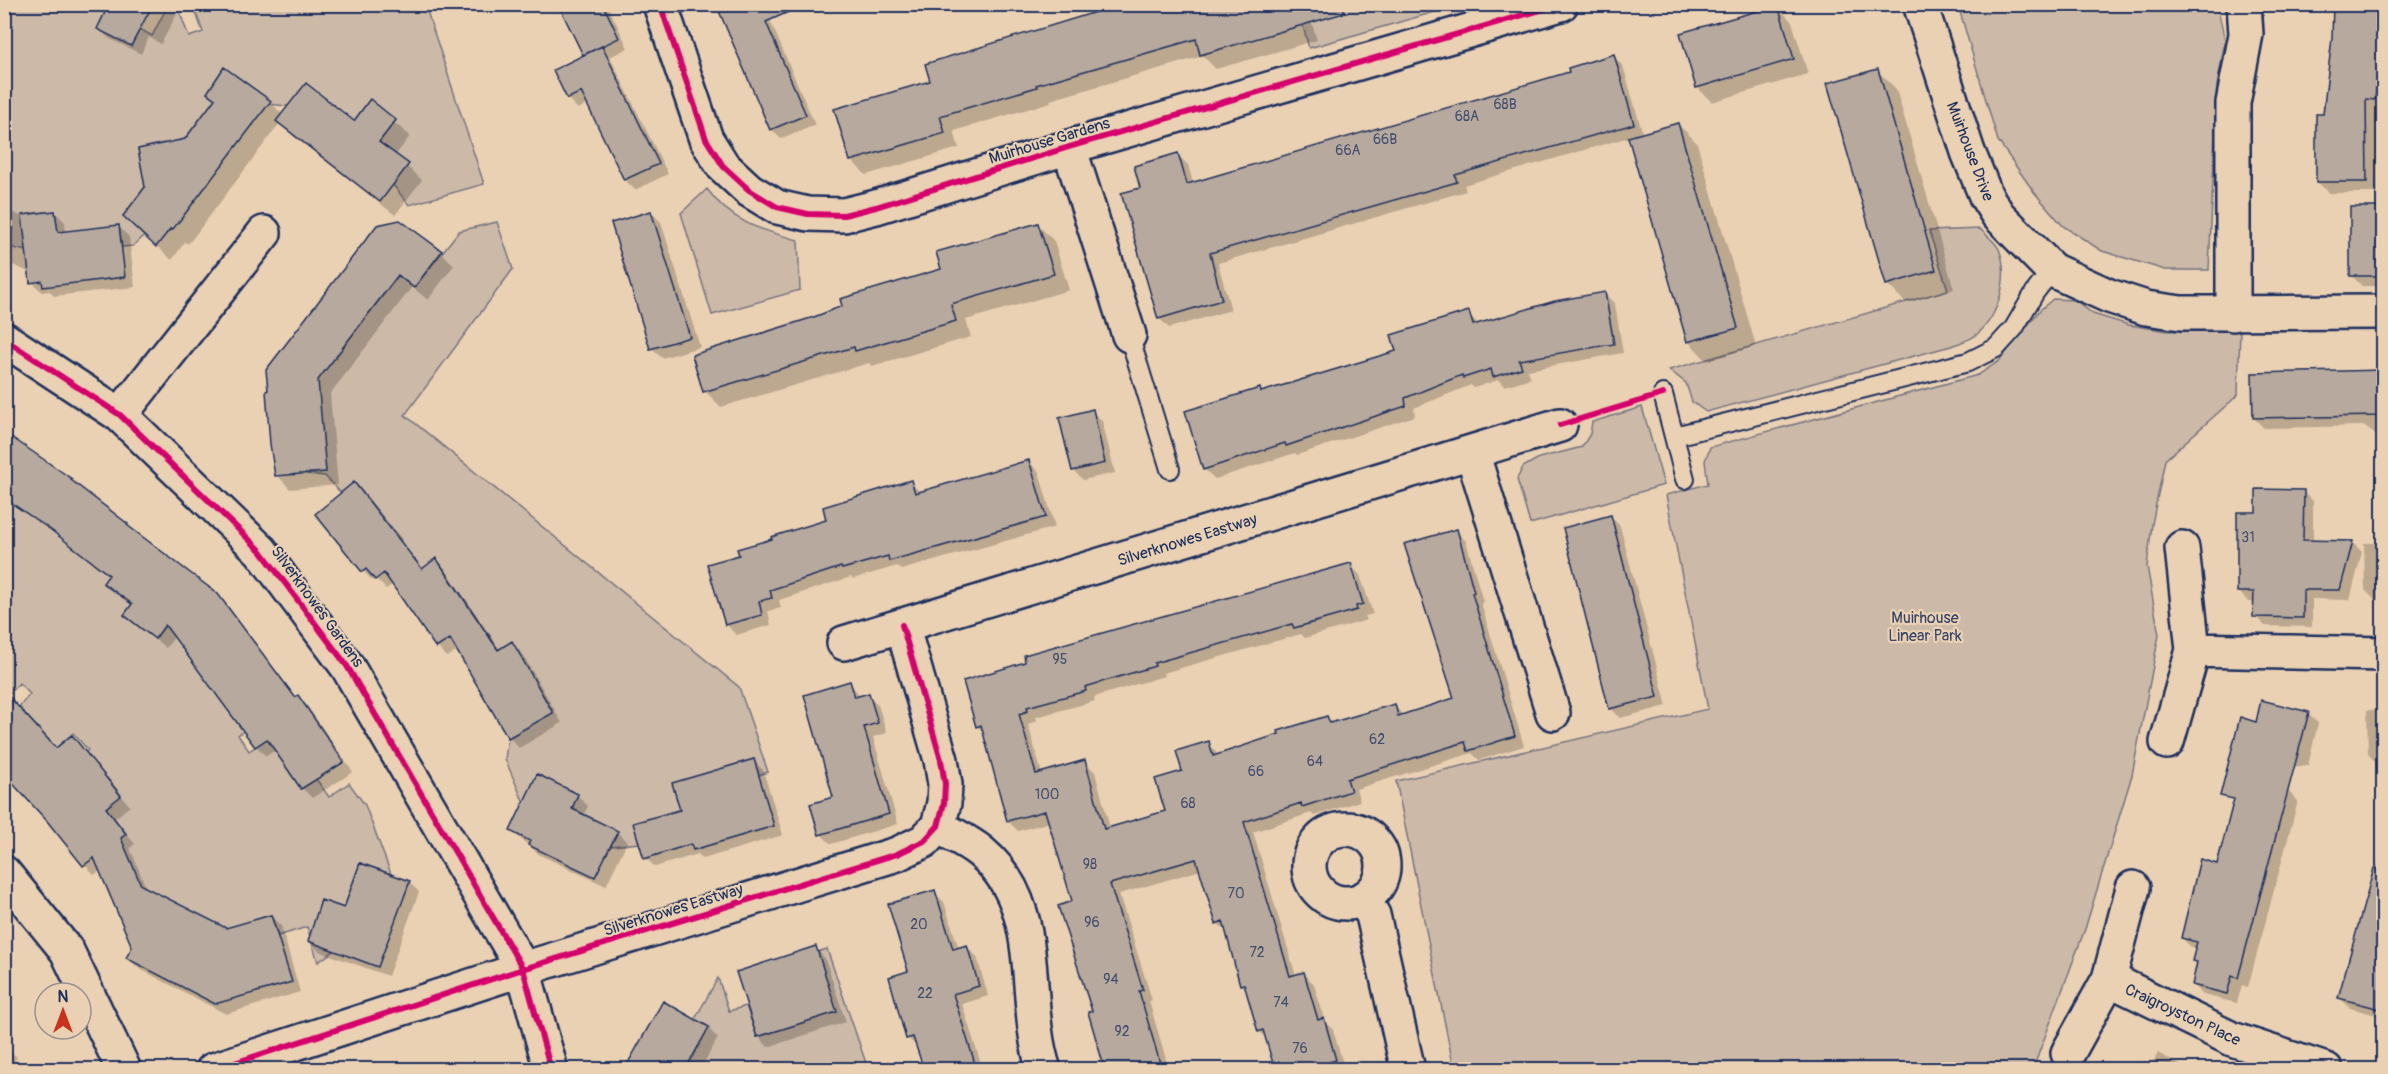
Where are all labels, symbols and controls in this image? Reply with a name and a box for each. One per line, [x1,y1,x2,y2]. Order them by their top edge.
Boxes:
house number: 68B [1493,96,1517,113]
street label: Muirhouse Drive [1942,99,1998,204]
house number: 68A [1455,108,1479,125]
street label: Muirhouse Gardens [986,113,1112,169]
house number: 66B [1373,131,1397,148]
house number: 66A [1335,142,1361,159]
street label: Silverknowes Eastway [1115,509,1260,571]
house number: 31 [2241,529,2255,546]
street label: Silverknowes Gardens [266,542,368,671]
park label: Muirhouse Linear Park [1888,608,1962,646]
house number: 95 [1053,651,1067,668]
house number: 62 [1369,731,1385,748]
house number: 64 [1307,753,1323,770]
house number: 66 [1248,763,1264,780]
house number: 100 [1035,786,1059,803]
house number: 68 [1180,795,1196,812]
house number: 98 [1083,856,1097,873]
street label: Silverknowes Eastway [601,879,746,941]
house number: 70 [1228,885,1244,902]
house number: 96 [1084,914,1100,931]
house number: 20 [910,916,928,933]
house number: 72 [1249,944,1265,961]
house number: 94 [1103,971,1119,988]
street label: Craigroyston Place [2122,979,2244,1051]
north arrow [33,981,93,1041]
house number: 22 [917,985,933,1002]
text: N [58,987,69,1007]
house number: 74 [1273,994,1289,1011]
house number: 92 [1114,1023,1130,1040]
house number: 76 [1292,1040,1308,1057]

